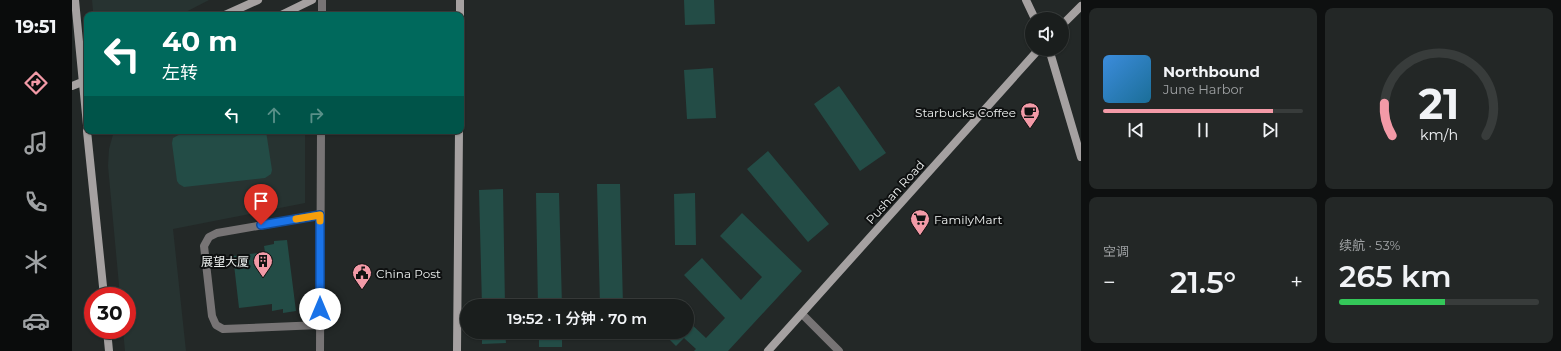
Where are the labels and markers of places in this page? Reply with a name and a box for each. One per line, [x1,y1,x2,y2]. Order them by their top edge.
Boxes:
cafe icon: Starbucks Coffee [1019,101,1041,129]
place label: Starbucks Coffee [915,105,1016,120]
pin [244,184,278,225]
supermarket icon: FamilyMart [909,208,931,236]
place label: FamilyMart [934,212,1003,227]
building icon: 展望大厦 [252,250,274,278]
place label: 展望大厦 [201,254,249,269]
public building icon: China Post [351,262,373,290]
place label: China Post [376,266,441,281]

